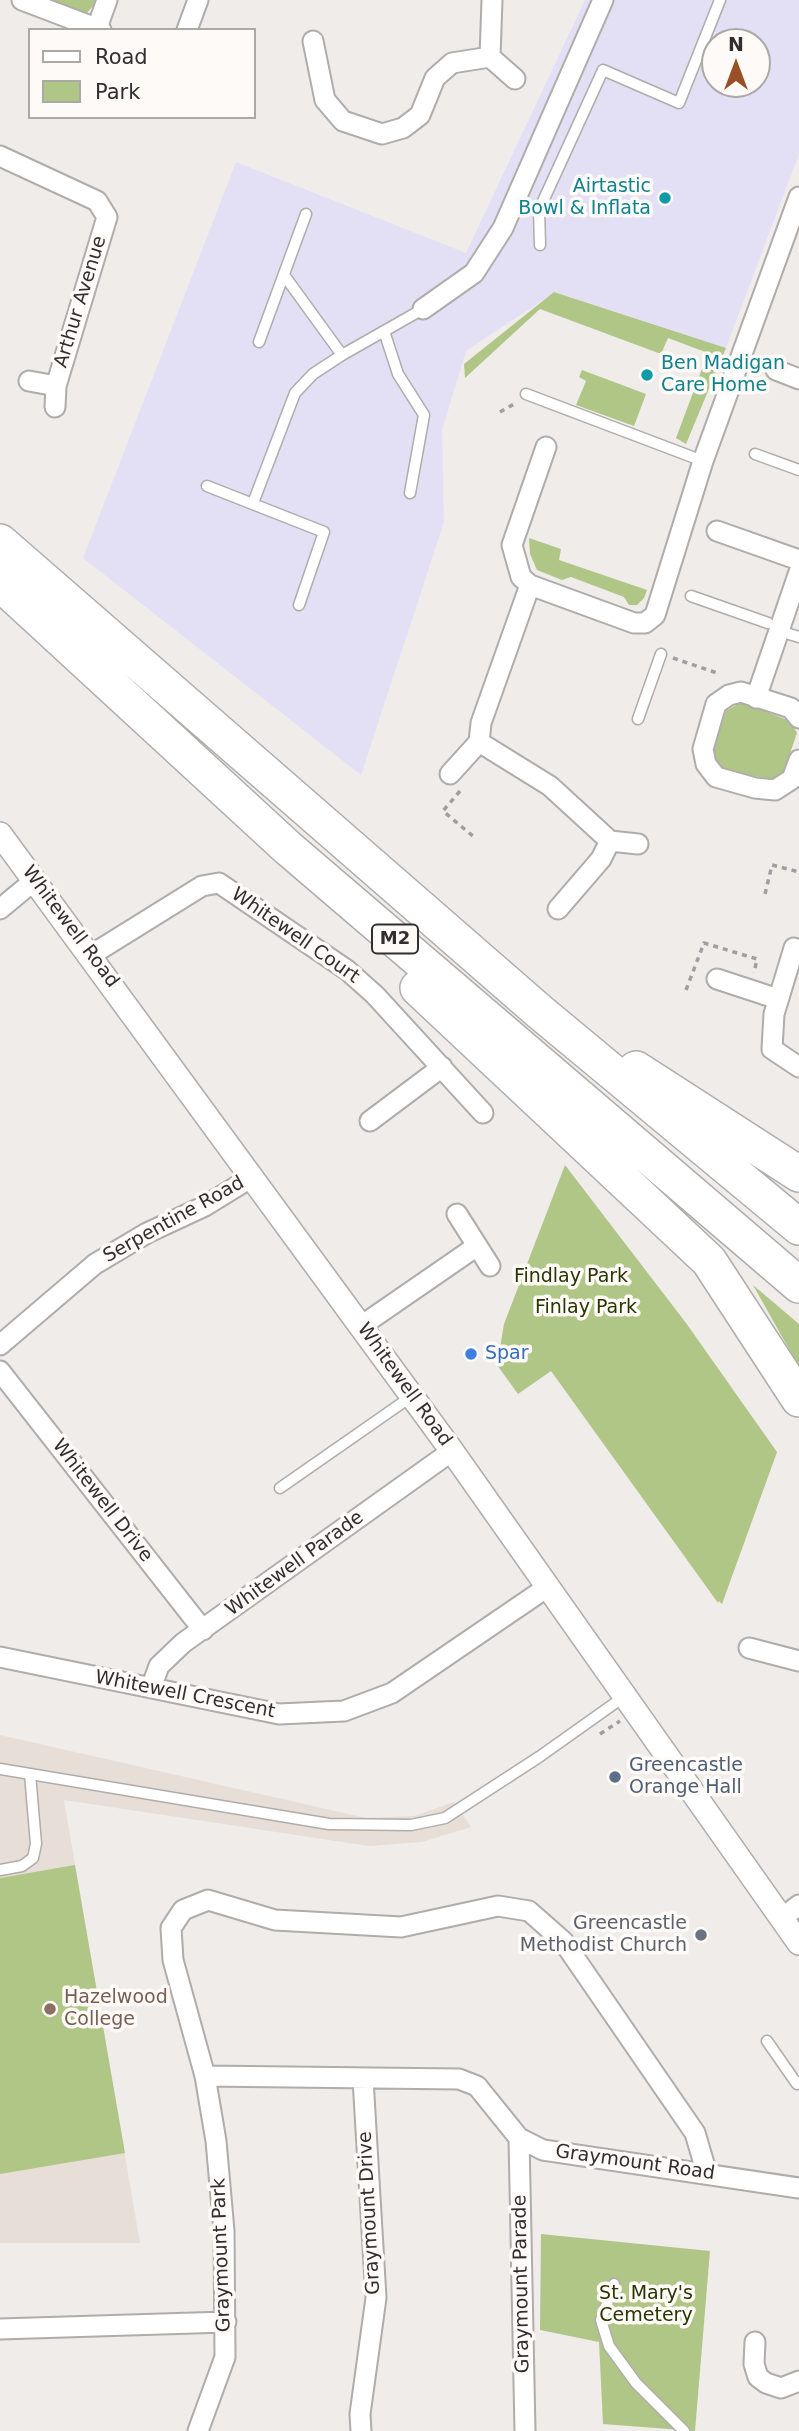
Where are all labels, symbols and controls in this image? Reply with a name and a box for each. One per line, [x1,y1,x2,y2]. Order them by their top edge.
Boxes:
legend [28,28,256,119]
north arrow [701,28,771,98]
text: N [728,33,744,55]
text: Road [95,45,148,69]
text: Park [95,80,140,104]
place label: Airtastic Bowl & Inflata [518,176,651,220]
marker: Airtastic Bowl & Inflata [657,190,673,206]
street label: Arthur Avenue [50,233,112,371]
place label: Ben Madigan Care Home [661,353,785,397]
marker: Ben Madigan Care Home [639,367,655,383]
street label: Whitewell Road [17,862,123,992]
street label: Whitewell Court [227,883,363,989]
road number: M2 [372,924,418,954]
street label: Serpentine Road [100,1172,248,1268]
park label: Findlay Park [514,1266,628,1288]
park label: Finlay Park [535,1297,637,1319]
street label: Whitewell Road [352,1319,456,1451]
place label: Spar [485,1343,529,1365]
marker: Spar [463,1346,479,1362]
street label: Whitewell Drive [47,1435,157,1567]
street label: Whitewell Parade [222,1506,368,1622]
street label: Whitewell Crescent [93,1666,277,1724]
place label: Greencastle Orange Hall [629,1755,743,1799]
marker: Greencastle Orange Hall [607,1769,623,1785]
place label: Greencastle Methodist Church [520,1913,687,1957]
marker: Greencastle Methodist Church [693,1927,709,1943]
place label: Hazelwood College [64,1987,168,2031]
marker: Hazelwood College [42,2001,58,2017]
street label: Graymount Drive [354,2131,386,2295]
street label: Graymount Road [554,2141,716,2185]
street label: Graymount Park [208,2178,236,2332]
street label: Graymount Parade [509,2195,535,2373]
park label: St. Mary's Cemetery [599,2283,693,2327]

